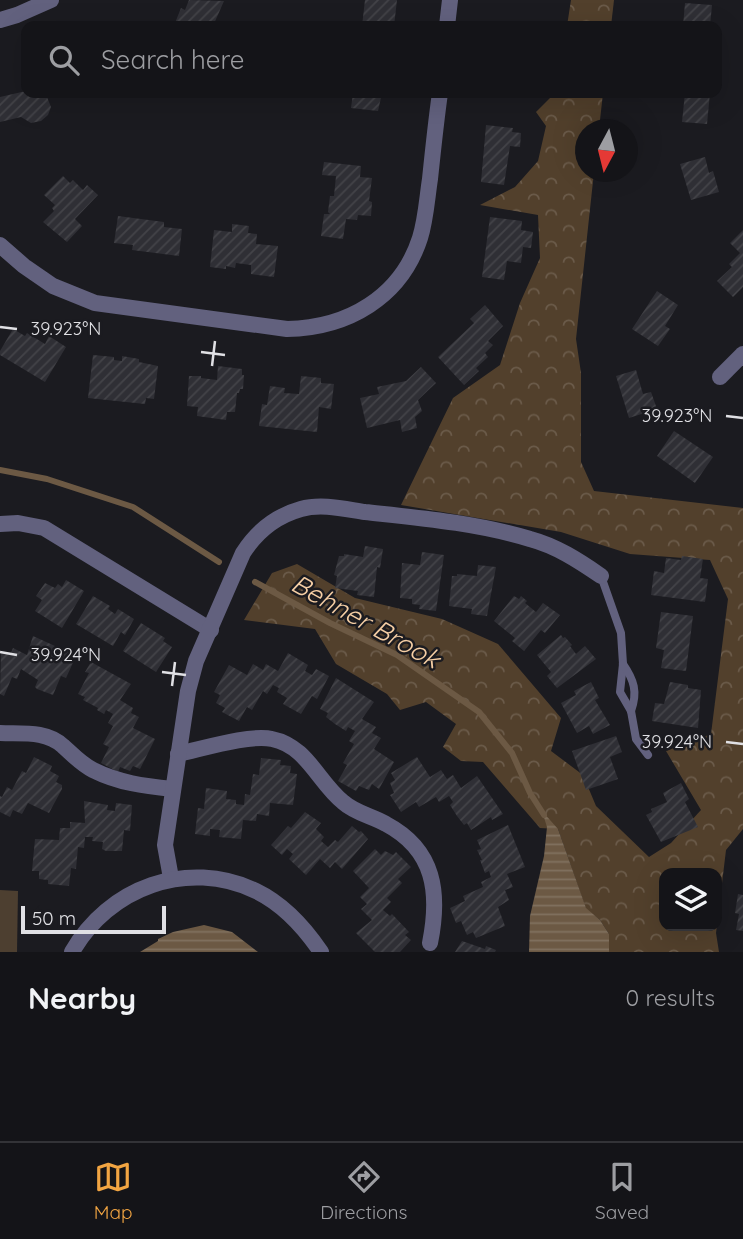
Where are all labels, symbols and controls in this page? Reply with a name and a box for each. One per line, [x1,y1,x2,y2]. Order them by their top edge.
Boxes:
search box [21,21,722,98]
icon: search [45,41,83,79]
text: Search here [101,43,245,76]
north arrow [575,119,638,182]
text: 39.923°N [31,317,101,340]
text: 39.923°N [642,404,712,427]
water label: Behner Brook [286,567,448,676]
text: 39.924°N [31,643,101,666]
text: 39.924°N [642,730,712,753]
map controls [659,868,722,931]
button: layers [659,868,722,931]
scale bar [21,903,166,935]
text: 50 m [32,906,76,930]
text: Nearby [28,979,136,1017]
text: 0 results [626,983,715,1012]
tab: Map [94,1158,133,1224]
tab: Directions [320,1158,407,1224]
tab: Saved [595,1158,649,1224]

